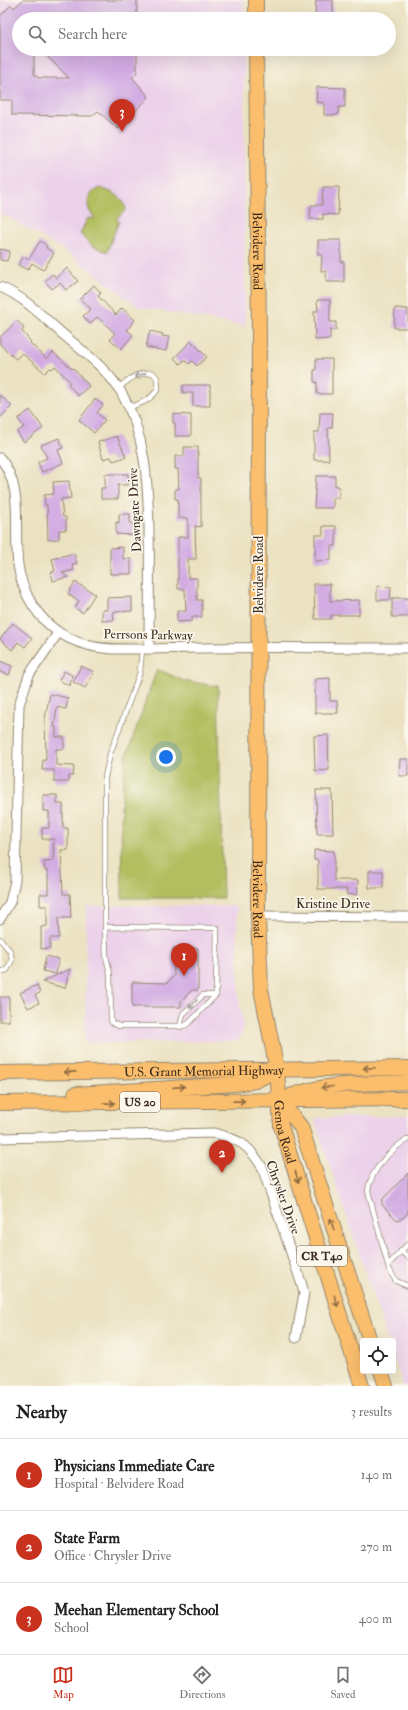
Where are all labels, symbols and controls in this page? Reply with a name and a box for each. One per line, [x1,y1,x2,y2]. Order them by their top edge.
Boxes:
search box [12,12,396,56]
icon: search [26,23,48,45]
text: Search here [58,25,127,44]
pin: 3 [109,99,135,132]
street label: Belvidere Road [249,212,266,291]
one-way arrow [133,372,146,379]
street label: Dawngate Drive [125,467,145,553]
street label: Belvidere Road [251,535,267,614]
street label: Perrsons Parkway [103,626,193,645]
your location [156,747,176,767]
street label: Belvidere Road [249,860,266,939]
street label: Kristine Drive [296,896,371,912]
pin: 1 [171,943,197,976]
one-way arrow [188,999,198,1009]
street label: U.S. Grant Memorial Highway [124,1063,284,1080]
one-way arrow [363,1064,376,1072]
one-way arrow [64,1069,77,1076]
one-way arrow [172,1084,185,1091]
one-way arrow [321,1084,334,1091]
road number: US 20 [120,1092,160,1112]
one-way arrow [232,1097,245,1105]
one-way arrow [102,1099,115,1107]
street label: Genoa Road [270,1099,299,1166]
pin: 2 [209,1140,235,1173]
street label: Chrysler Drive [261,1158,304,1237]
one-way arrow [294,1170,301,1183]
one-way arrow [328,1218,335,1231]
road number: CR T40 [297,1246,347,1266]
one-way arrow [333,1294,340,1307]
map controls [360,1338,396,1374]
button: locate [360,1338,396,1374]
text: Nearby [16,1402,67,1423]
text: 3 results [351,1404,392,1420]
text: Physicians Immediate Care [54,1457,215,1476]
text: 1 [27,1467,31,1483]
text: 140 m [361,1467,392,1483]
text: Hospital · Belvidere Road [54,1476,184,1492]
text: State Farm [54,1529,120,1548]
text: 2 [26,1539,32,1555]
text: 270 m [360,1539,392,1555]
text: Office · Chrysler Drive [54,1548,171,1564]
text: Meehan Elementary School [54,1601,219,1620]
text: 3 [27,1611,32,1627]
text: 400 m [359,1611,392,1627]
text: School [54,1620,89,1636]
tab: Map [52,1664,74,1701]
tab: Directions [179,1664,226,1701]
tab: Saved [330,1664,356,1701]

